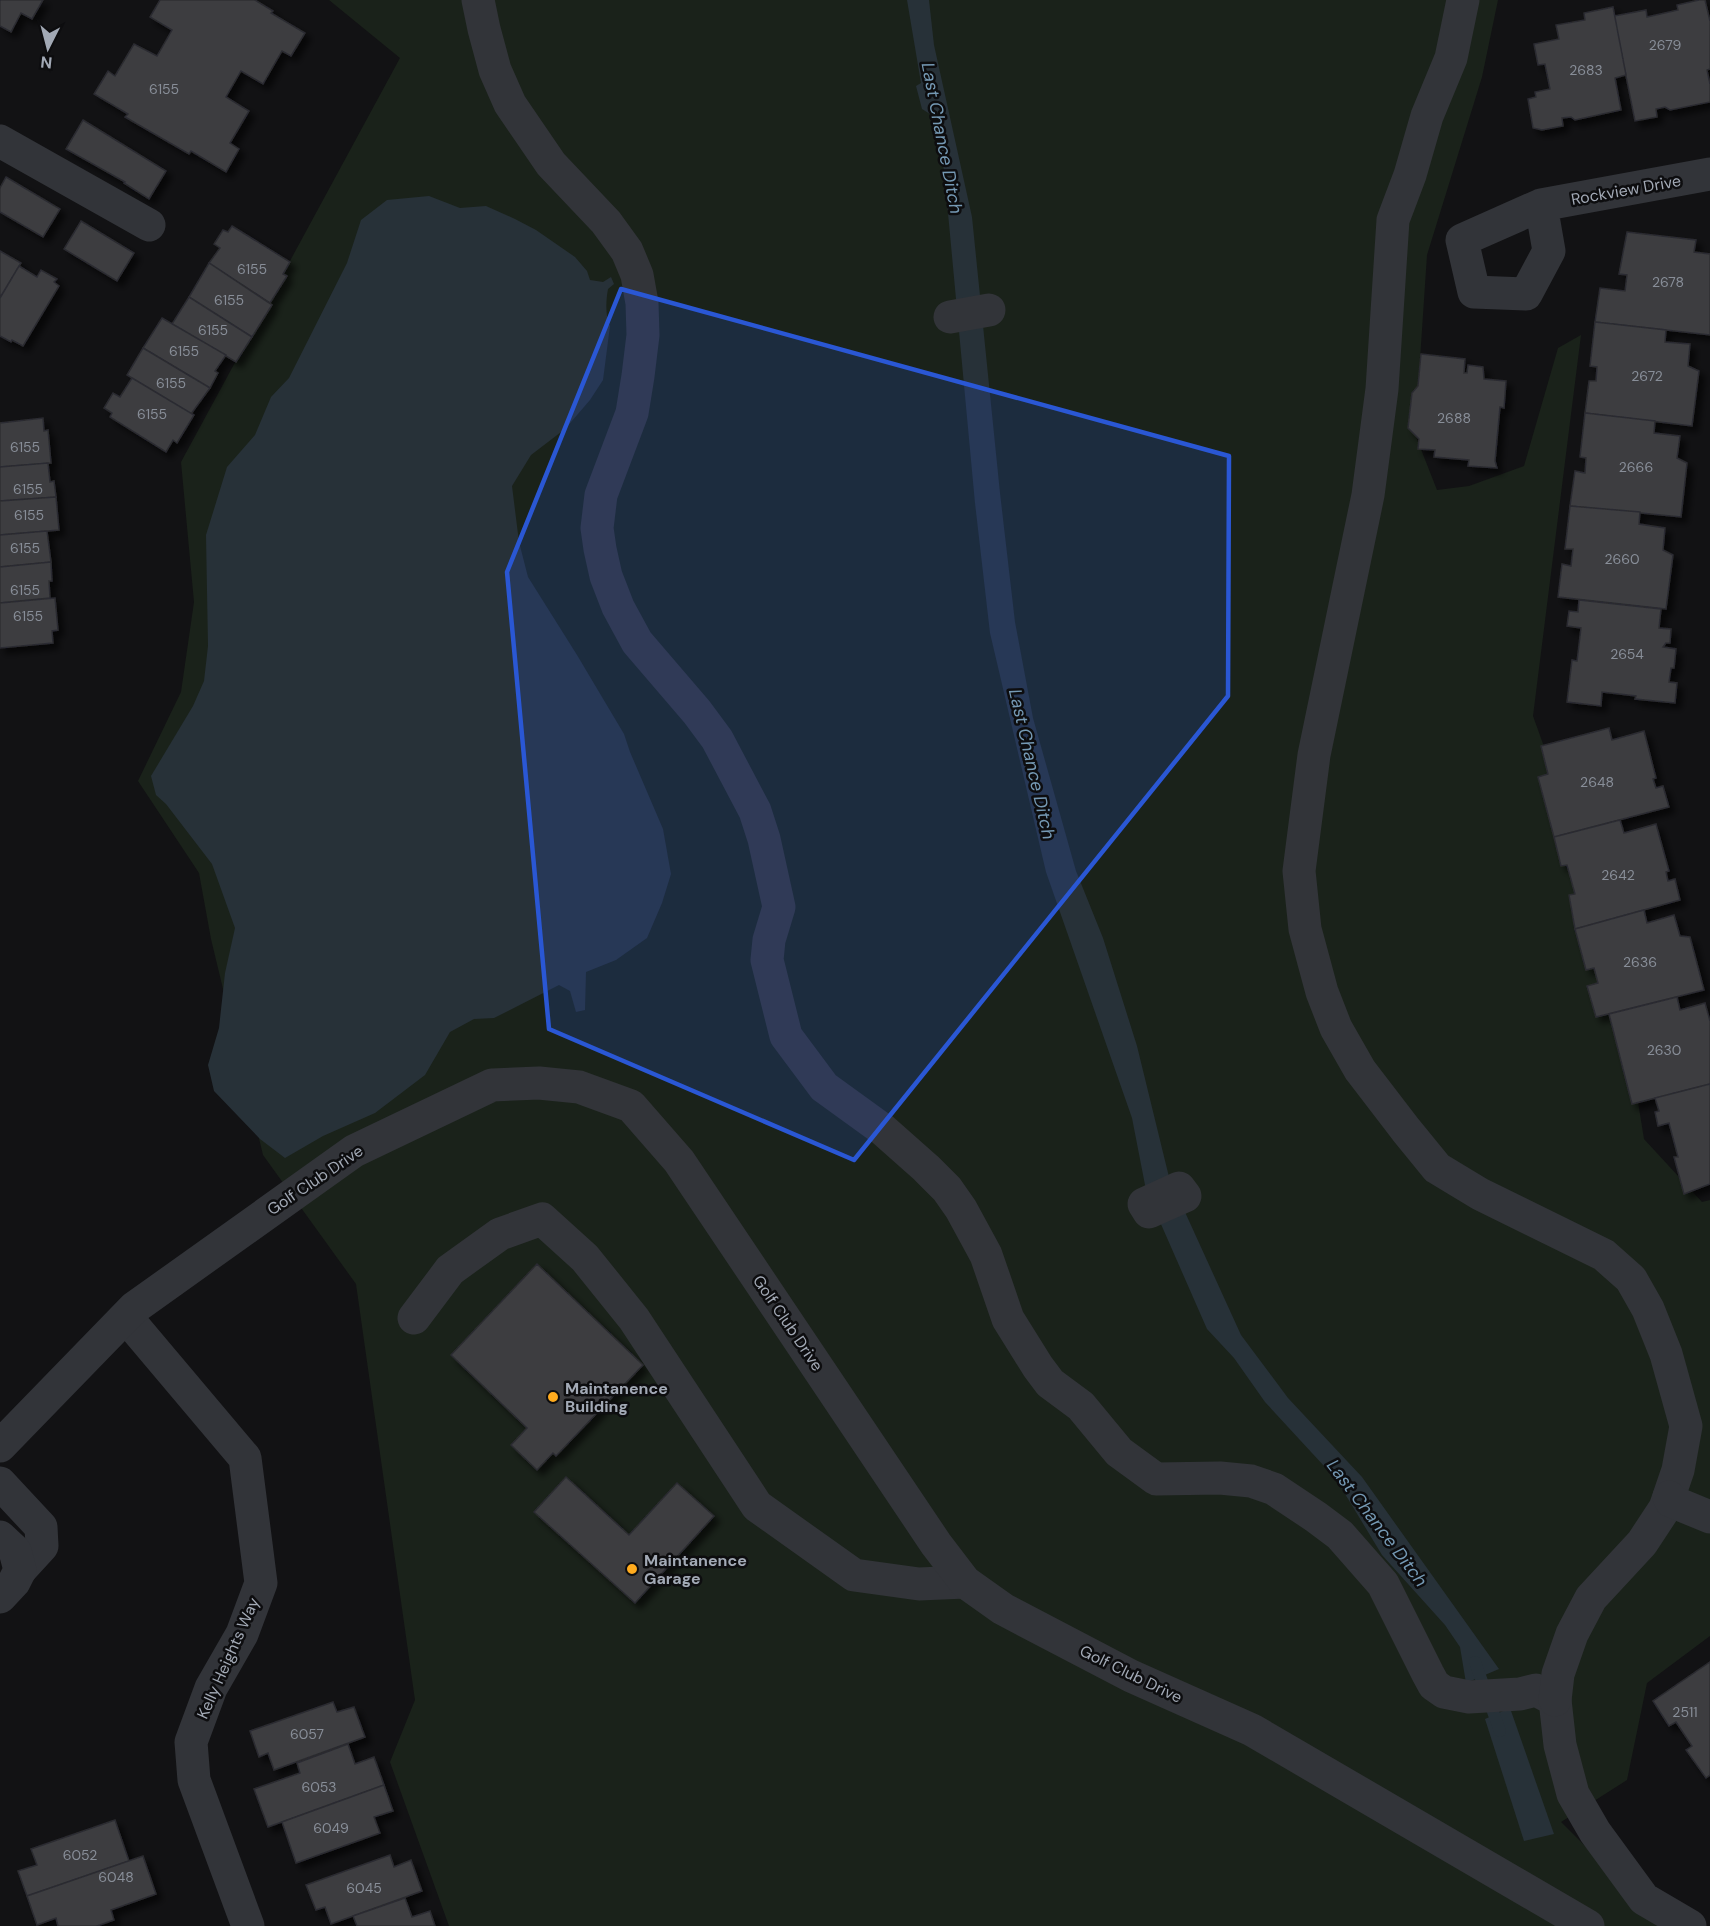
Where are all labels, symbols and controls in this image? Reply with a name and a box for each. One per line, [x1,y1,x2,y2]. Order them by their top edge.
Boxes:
north arrow [18,18,78,78]
house number: 2679 [1649,36,1681,54]
text: N [40,51,53,73]
water label: Last Chance Ditch [916,60,968,216]
house number: 2683 [1569,61,1603,79]
house number: 6155 [149,80,179,98]
street label: Rockview Drive [1569,170,1683,210]
house number: 6155 [237,260,267,278]
house number: 2678 [1652,273,1684,291]
house number: 6155 [214,291,244,309]
house number: 6155 [198,321,228,339]
house number: 6155 [169,342,199,360]
house number: 2672 [1631,367,1663,385]
house number: 6155 [156,374,186,392]
house number: 6155 [137,405,167,423]
house number: 2688 [1437,409,1471,427]
house number: 6155 [10,438,40,456]
house number: 2666 [1619,458,1653,476]
house number: 6155 [13,480,43,498]
house number: 6155 [14,506,44,524]
house number: 6155 [10,539,40,557]
house number: 2660 [1604,550,1640,568]
house number: 6155 [10,581,40,599]
house number: 6155 [13,607,43,625]
house number: 2654 [1610,645,1644,663]
water label: Last Chance Ditch [1003,686,1061,842]
house number: 2648 [1580,773,1614,791]
house number: 2642 [1601,866,1635,884]
house number: 2636 [1623,953,1657,971]
house number: 2630 [1647,1041,1681,1059]
street label: Golf Club Drive [263,1140,367,1220]
street label: Golf Club Drive [748,1271,828,1375]
place label: Maintanence Building [565,1378,668,1417]
marker: Maintanence Building [546,1390,560,1404]
water label: Last Chance Ditch [1321,1454,1433,1592]
place label: Maintanence Garage [644,1550,747,1589]
marker: Maintanence Garage [625,1562,639,1576]
street label: Kelly Heights Way [192,1594,264,1722]
street label: Golf Club Drive [1076,1640,1186,1708]
house number: 2511 [1672,1703,1698,1721]
house number: 6057 [290,1725,324,1743]
house number: 6053 [301,1778,337,1796]
house number: 6049 [313,1819,349,1837]
house number: 6052 [63,1846,97,1864]
house number: 6048 [98,1868,134,1886]
house number: 6045 [346,1879,382,1897]

